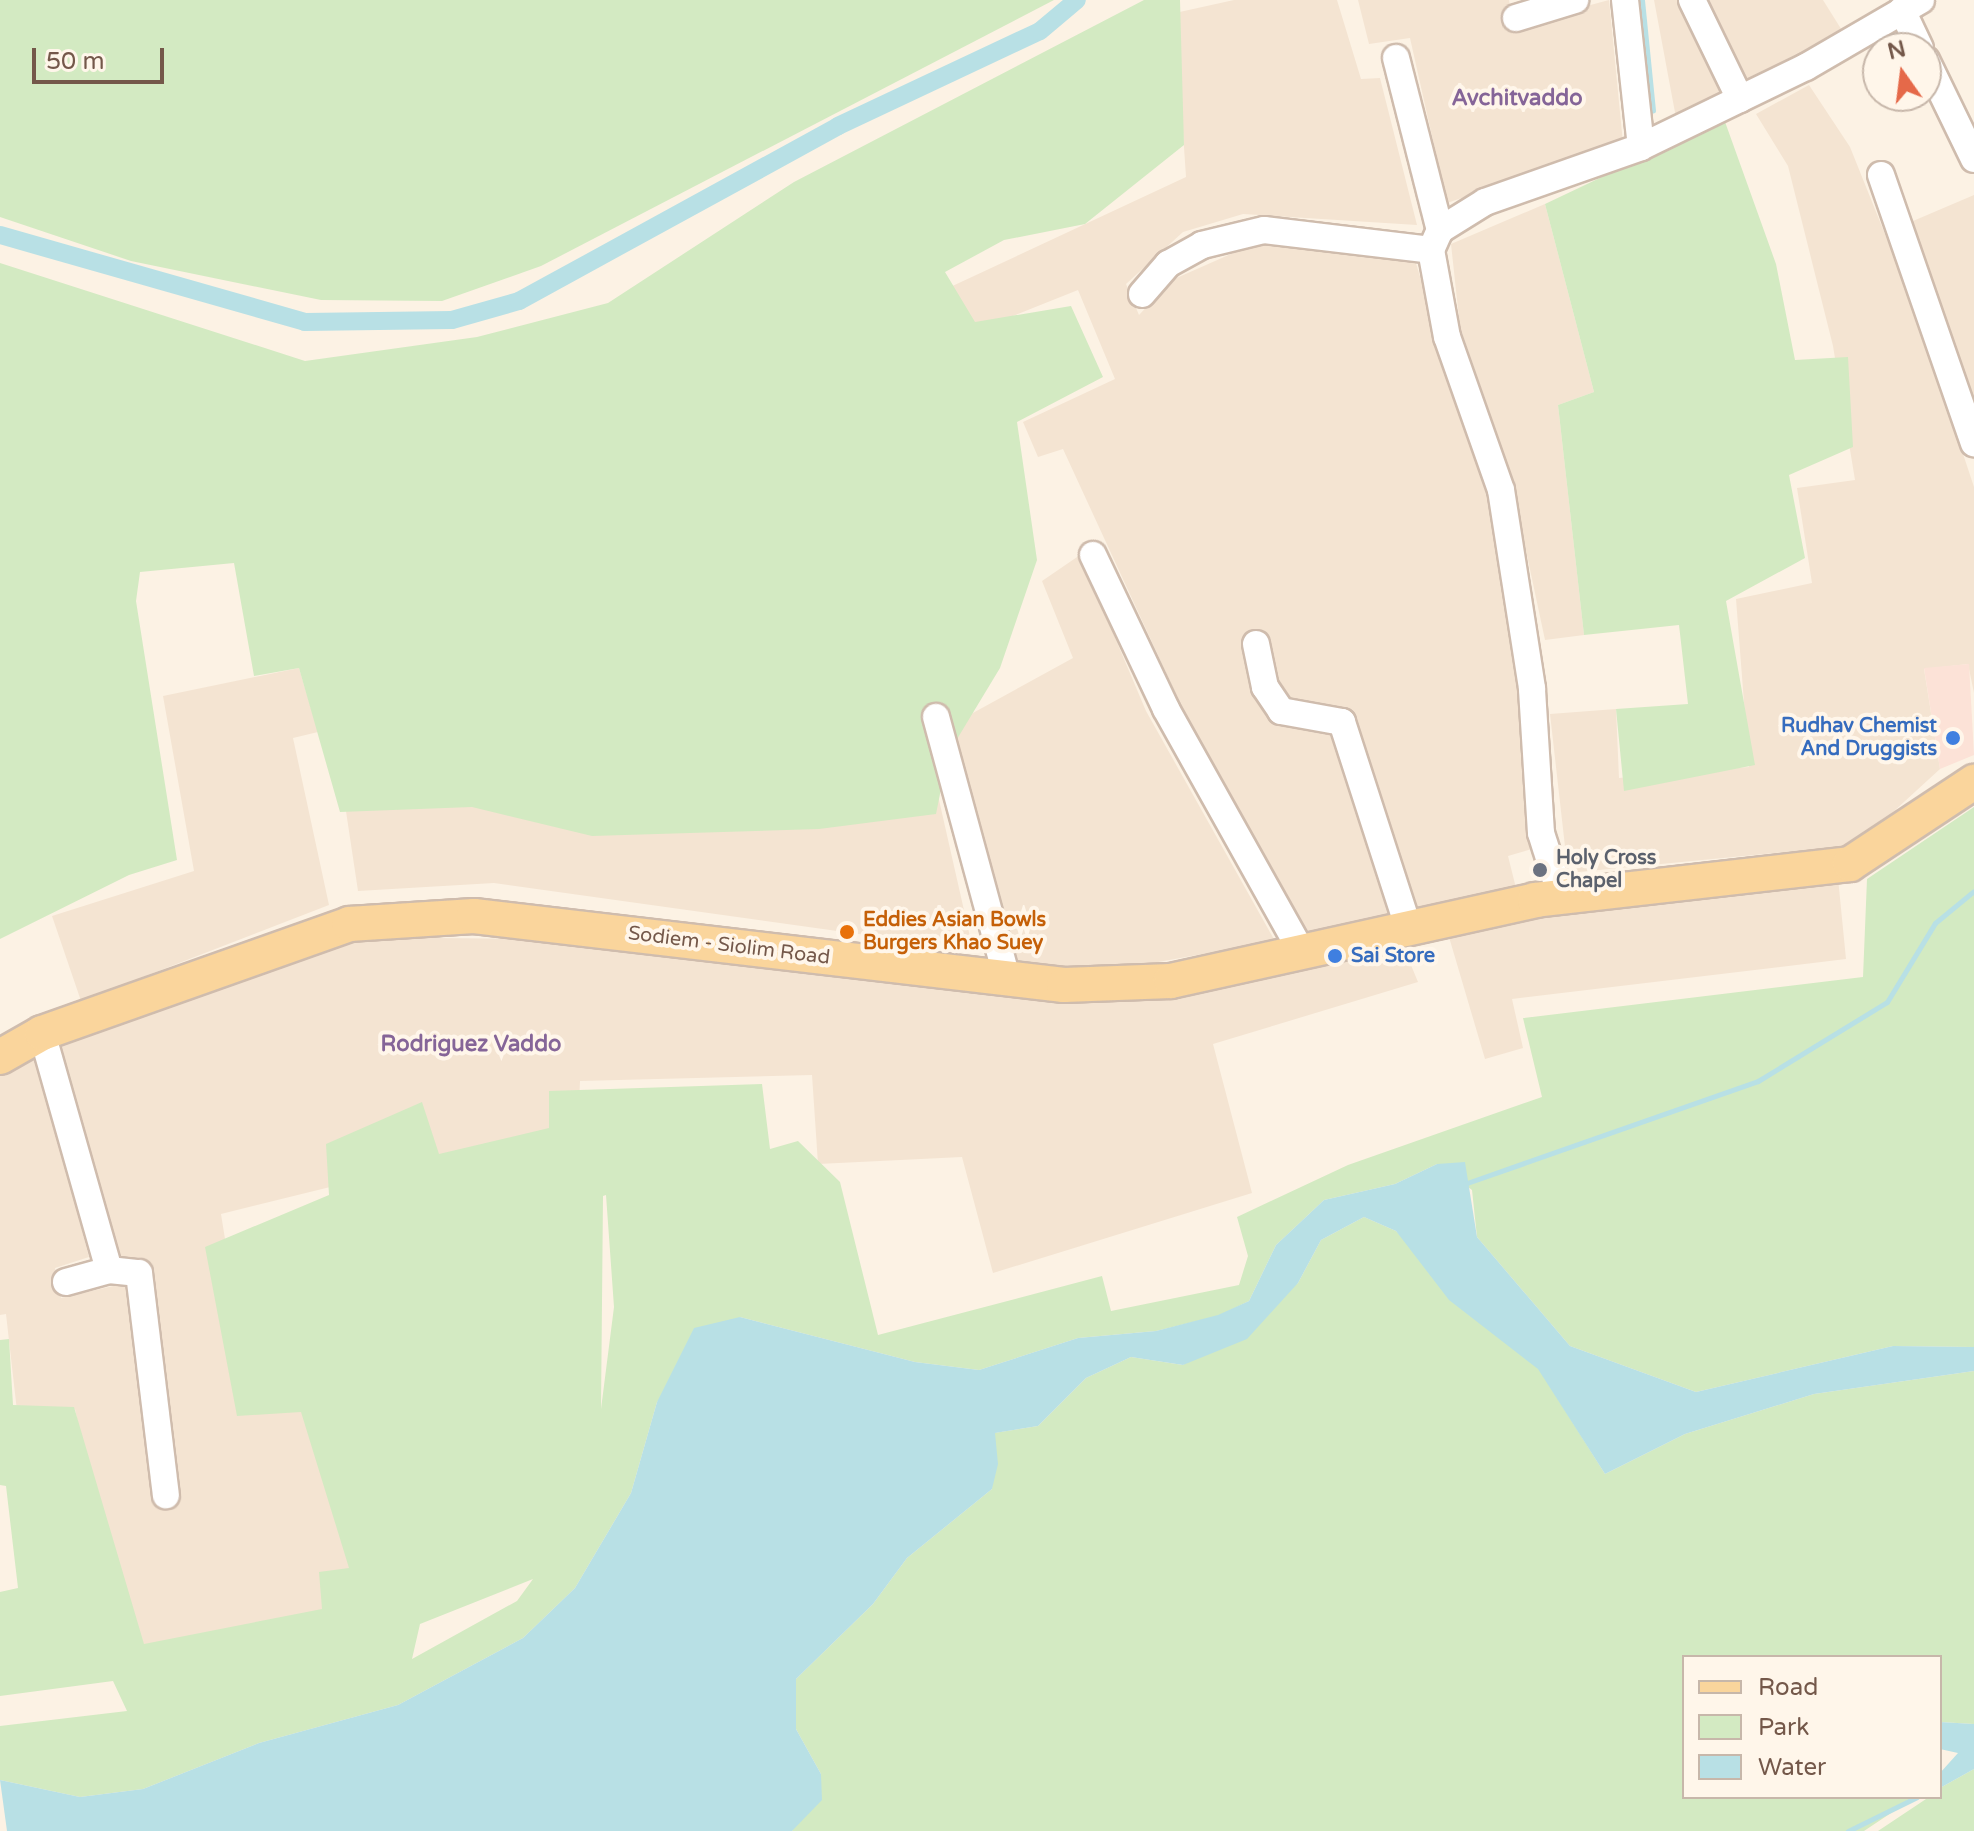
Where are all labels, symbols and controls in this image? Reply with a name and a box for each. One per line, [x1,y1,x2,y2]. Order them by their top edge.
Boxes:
scale bar [36,32,168,82]
north arrow [1862,32,1942,112]
text: N [1885,36,1908,65]
text: 50 m [46,47,104,76]
district label: Avchitvaddo [1451,86,1583,112]
place label: Rudhav Chemist And Druggists [1781,714,1937,761]
marker: Rudhav Chemist And Druggists [1944,729,1962,747]
place label: Holy Cross Chapel [1556,846,1656,893]
marker: Holy Cross Chapel [1531,861,1549,879]
place label: Eddies Asian Bowls Burgers Khao Suey [863,908,1046,955]
street label: Sodiem - Siolim Road [627,922,831,970]
marker: Eddies Asian Bowls Burgers Khao Suey [838,923,856,941]
place label: Sai Store [1351,944,1435,968]
marker: Sai Store [1326,947,1344,965]
district label: Rodriguez Vaddo [381,1032,561,1058]
legend [1682,1655,1942,1799]
text: Road [1758,1673,1818,1702]
text: Park [1758,1713,1809,1742]
text: Water [1758,1753,1826,1782]

